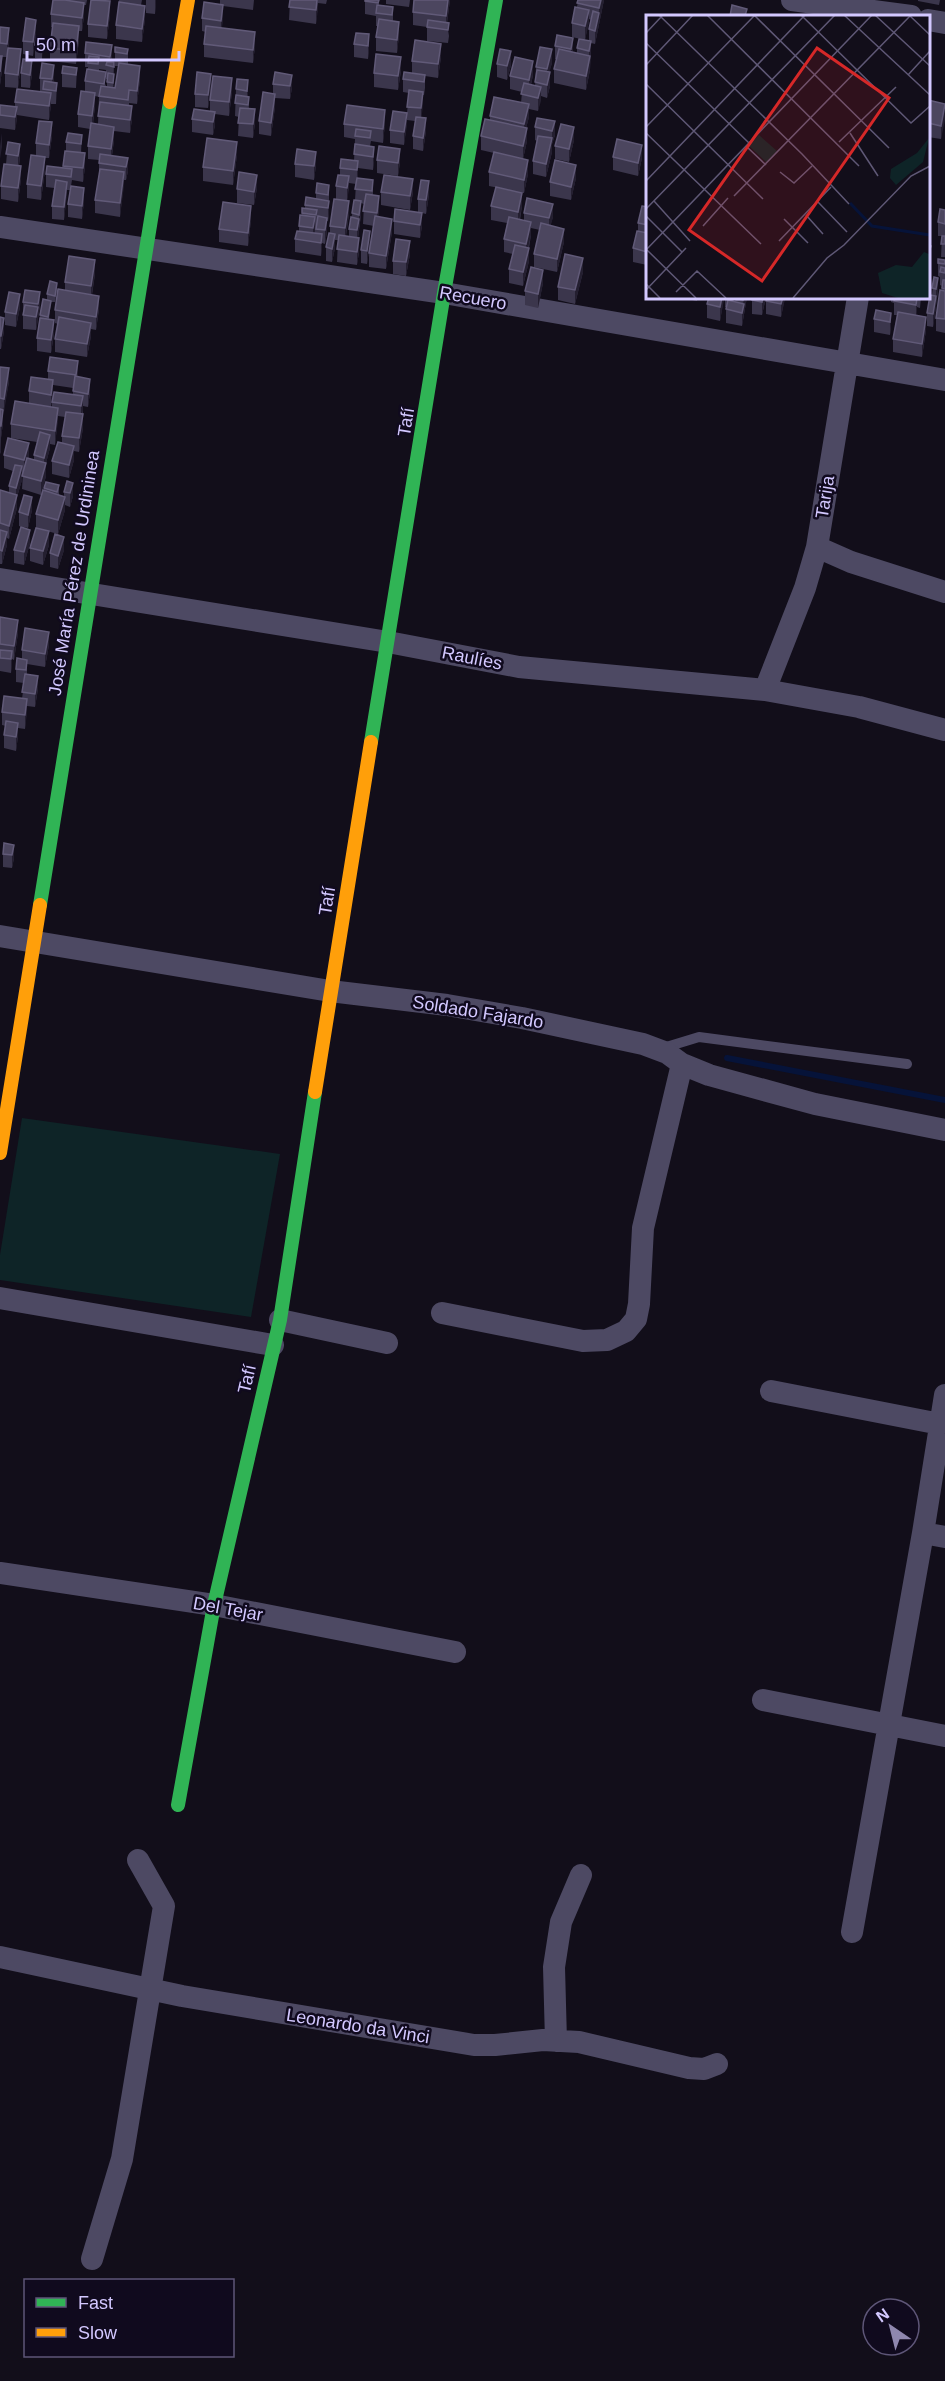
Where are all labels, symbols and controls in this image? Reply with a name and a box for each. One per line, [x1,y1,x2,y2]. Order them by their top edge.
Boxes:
inset map [646,15,930,298]
scale bar [27,24,178,62]
text: 50 m [36,35,76,55]
street label: Recuero [438,282,508,314]
street label: Tafí [394,406,418,438]
street label: José María Pérez de Urdininea [45,448,103,697]
street label: Tarija [812,473,838,520]
street label: Raulíes [440,642,504,674]
street label: Tafí [315,885,339,917]
street label: Soldado Fajardo [411,992,545,1032]
street label: Tafí [234,1363,260,1395]
street label: Del Tejar [191,1593,265,1625]
street label: Leonardo da Vinci [285,2005,431,2047]
legend [24,2279,234,2357]
text: Fast [78,2293,113,2313]
north arrow [861,2297,921,2357]
text: N [873,2305,892,2325]
text: Slow [78,2323,118,2343]

